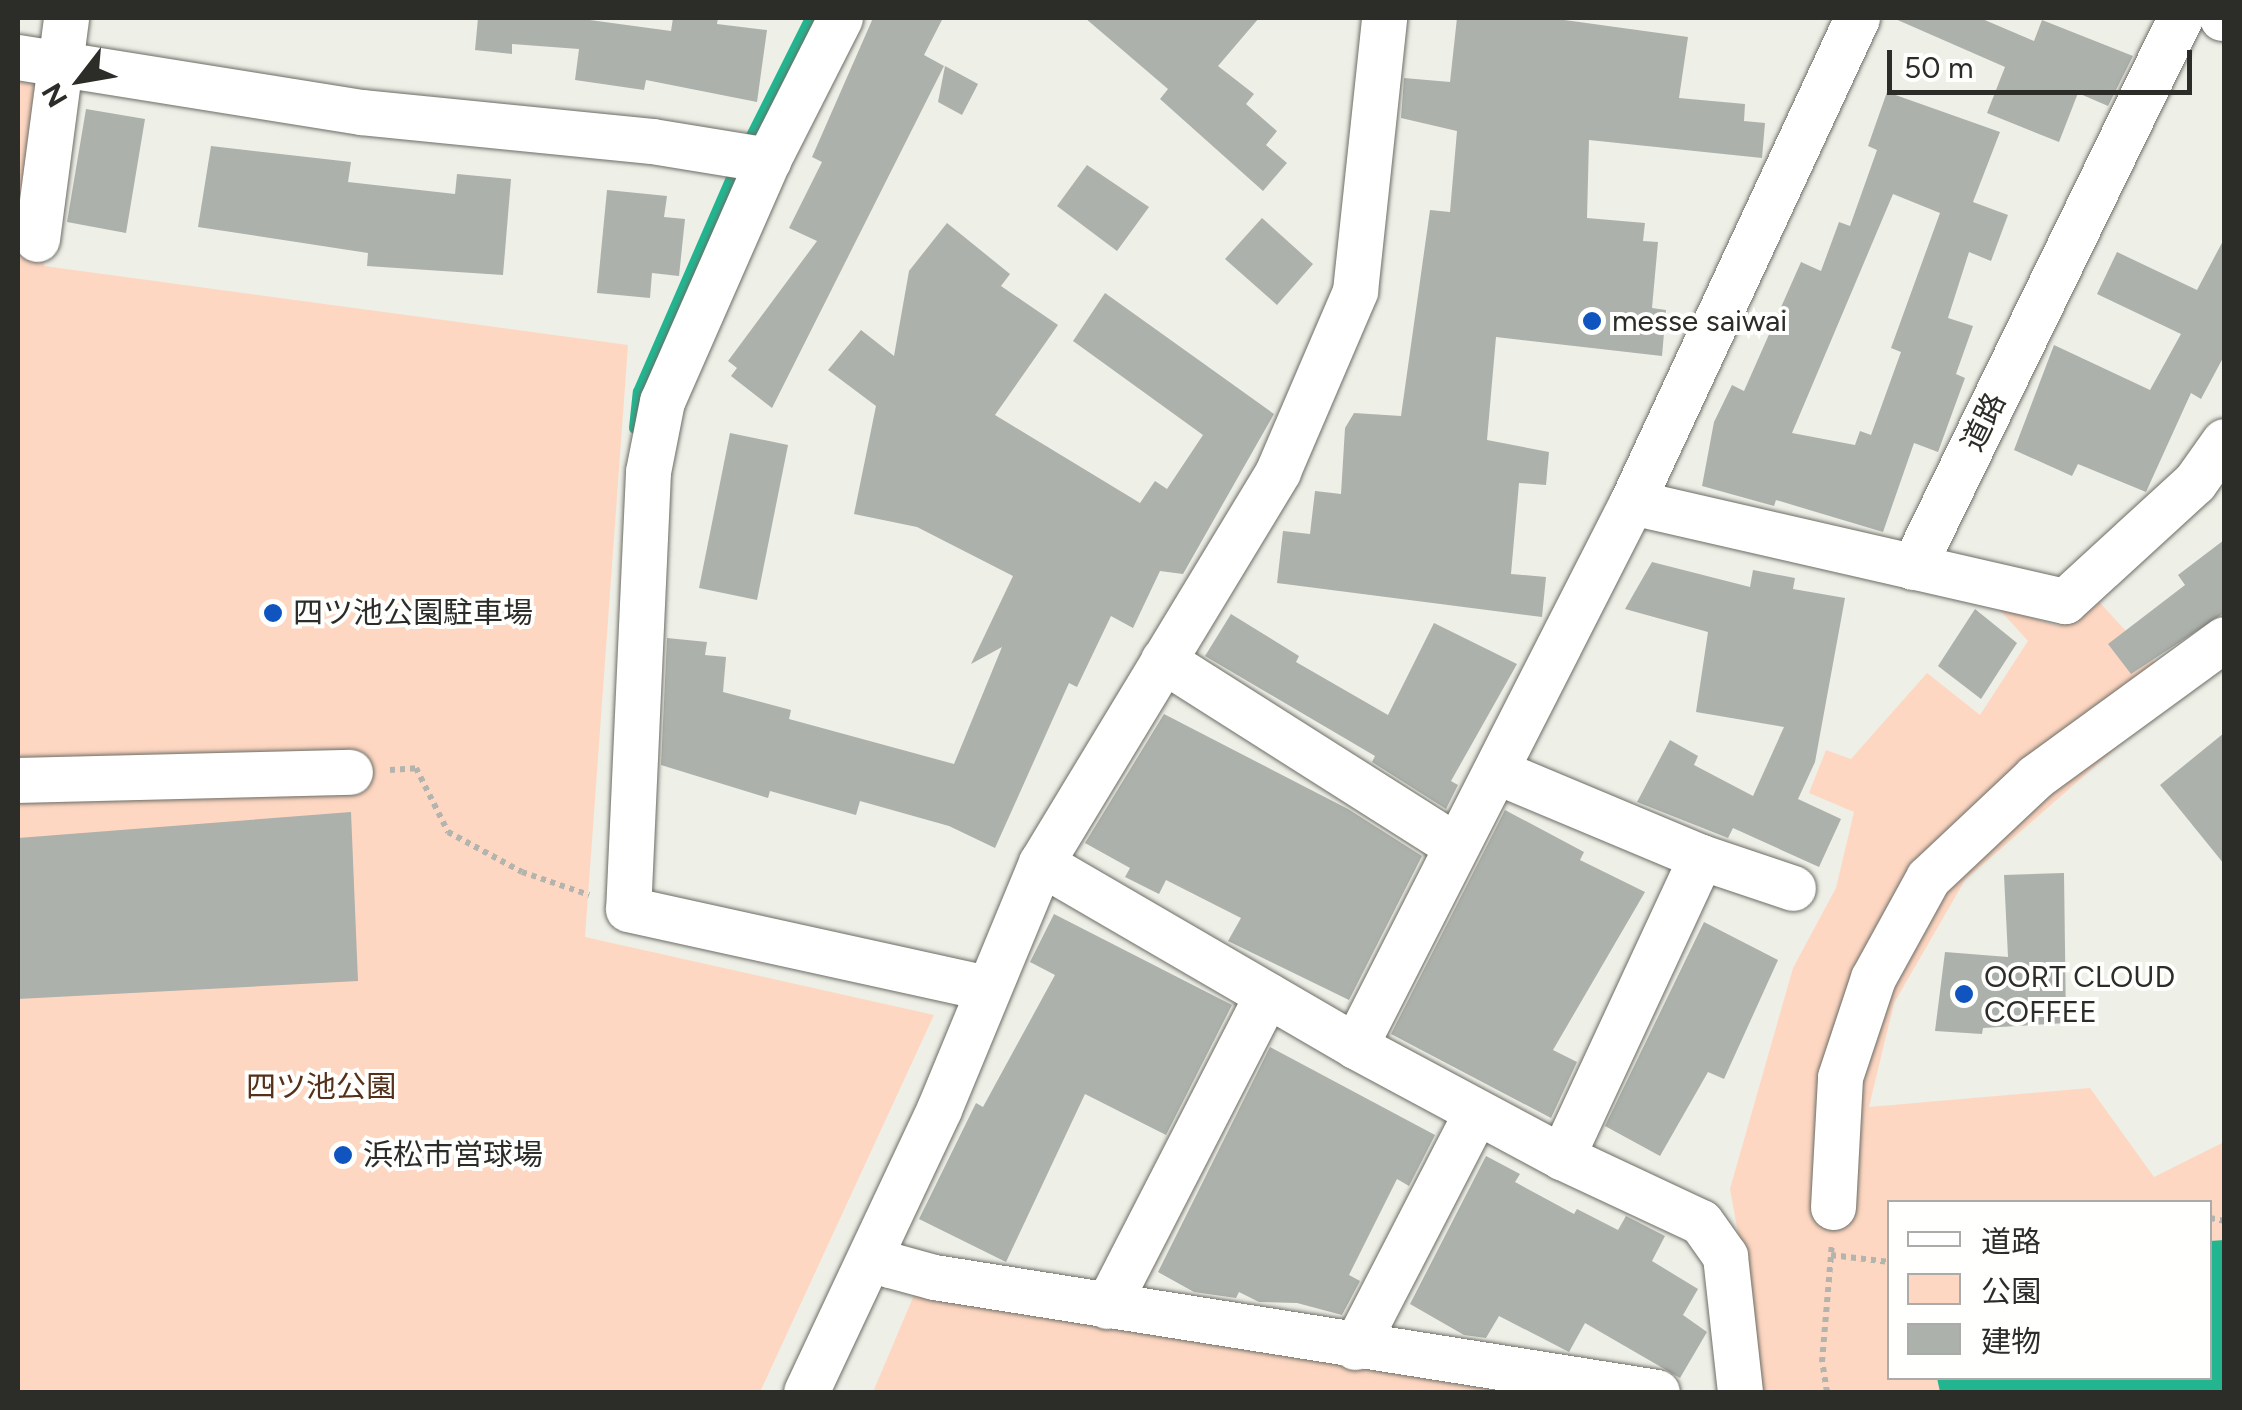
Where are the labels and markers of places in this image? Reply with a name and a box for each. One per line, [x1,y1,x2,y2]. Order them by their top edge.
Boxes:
place label: messe saiwai [1612,303,1787,339]
marker: messe saiwai [1581,310,1603,332]
place label: 四ツ池公園駐車場 [293,595,533,631]
marker: 四ツ池公園駐車場 [262,602,284,624]
place label: OORT CLOUD COFFEE [1984,959,2175,1030]
marker: OORT CLOUD COFFEE [1953,983,1975,1005]
place label: 浜松市営球場 [363,1137,543,1173]
marker: 浜松市営球場 [332,1144,354,1166]

